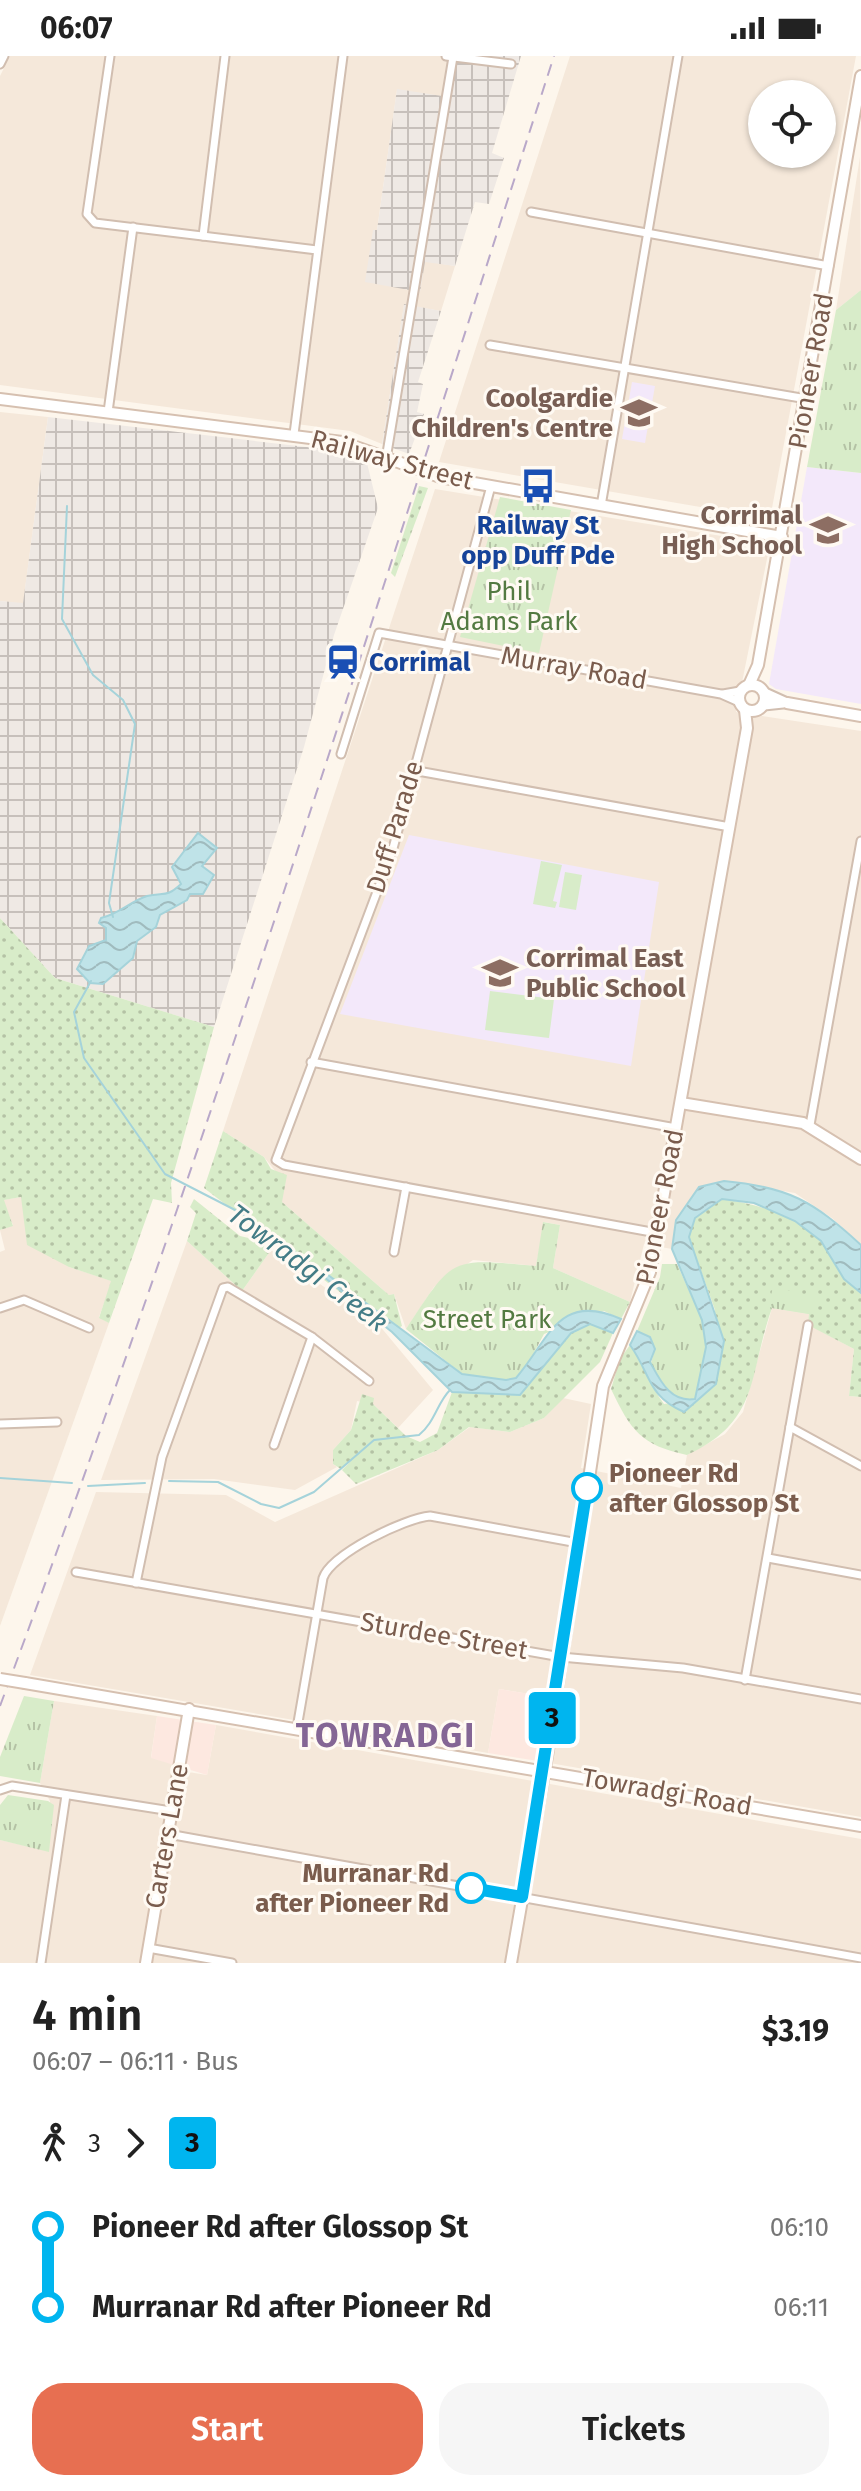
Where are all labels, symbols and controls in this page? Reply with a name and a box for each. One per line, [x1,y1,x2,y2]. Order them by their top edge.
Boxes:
text: 06:07 [40,10,113,46]
map controls [748,80,836,168]
button: locate [748,80,836,168]
street label: Pioneer Road [782,290,840,452]
place label: Coolgardie Children's Centre [412,383,613,444]
school or university icon: Coolgardie Children's Centre [620,394,658,432]
street label: Railway Street [307,423,477,497]
bus stop icon: Railway St opp Duff Pde [519,467,557,505]
place label: Corrimal High School [661,500,802,561]
place label: Railway St opp Duff Pde [461,510,615,571]
school or university icon: Corrimal High School [809,511,847,549]
park label: Phil Adams Park [440,576,578,637]
street label: Murray Road [498,640,650,696]
station icon: Corrimal [324,643,362,681]
place label: Corrimal [369,647,471,678]
street label: Duff Parade [360,757,430,897]
place label: Corrimal East Public School [526,943,686,1004]
school or university icon: Corrimal East Public School [481,954,519,992]
street label: Pioneer Road [630,1126,690,1288]
water label: Towradgi Creek [222,1197,394,1339]
park label: Street Park [423,1304,552,1335]
place label: Pioneer Rd after Glossop St [609,1458,800,1519]
marker: Pioneer Rd after Glossop St [572,1473,602,1503]
street label: Sturdee Street [358,1606,531,1666]
line badge: 3 [526,1692,578,1744]
text: 3 [545,1701,559,1734]
district label: TOWRADGI [296,1715,476,1756]
street label: Carters Lane [139,1761,195,1911]
street label: Towradgi Road [579,1762,755,1822]
place label: Murranar Rd after Pioneer Rd [255,1858,449,1919]
marker: Murranar Rd after Pioneer Rd [456,1873,486,1903]
text: 4 min [32,1989,142,2042]
text: $3.19 [762,2013,829,2049]
text: 06:07 – 06:11 · Bus [32,2046,238,2077]
icon: walk [32,2121,76,2165]
icon: forward [113,2121,157,2165]
text: 3 [185,2126,200,2159]
text: 3 [88,2128,101,2159]
text: Pioneer Rd after Glossop St [92,2209,468,2245]
text: 06:10 [770,2212,829,2243]
text: Murranar Rd after Pioneer Rd [92,2289,492,2325]
text: 06:11 [773,2292,829,2323]
button: Start [32,2383,423,2475]
button: Tickets [439,2383,829,2475]

